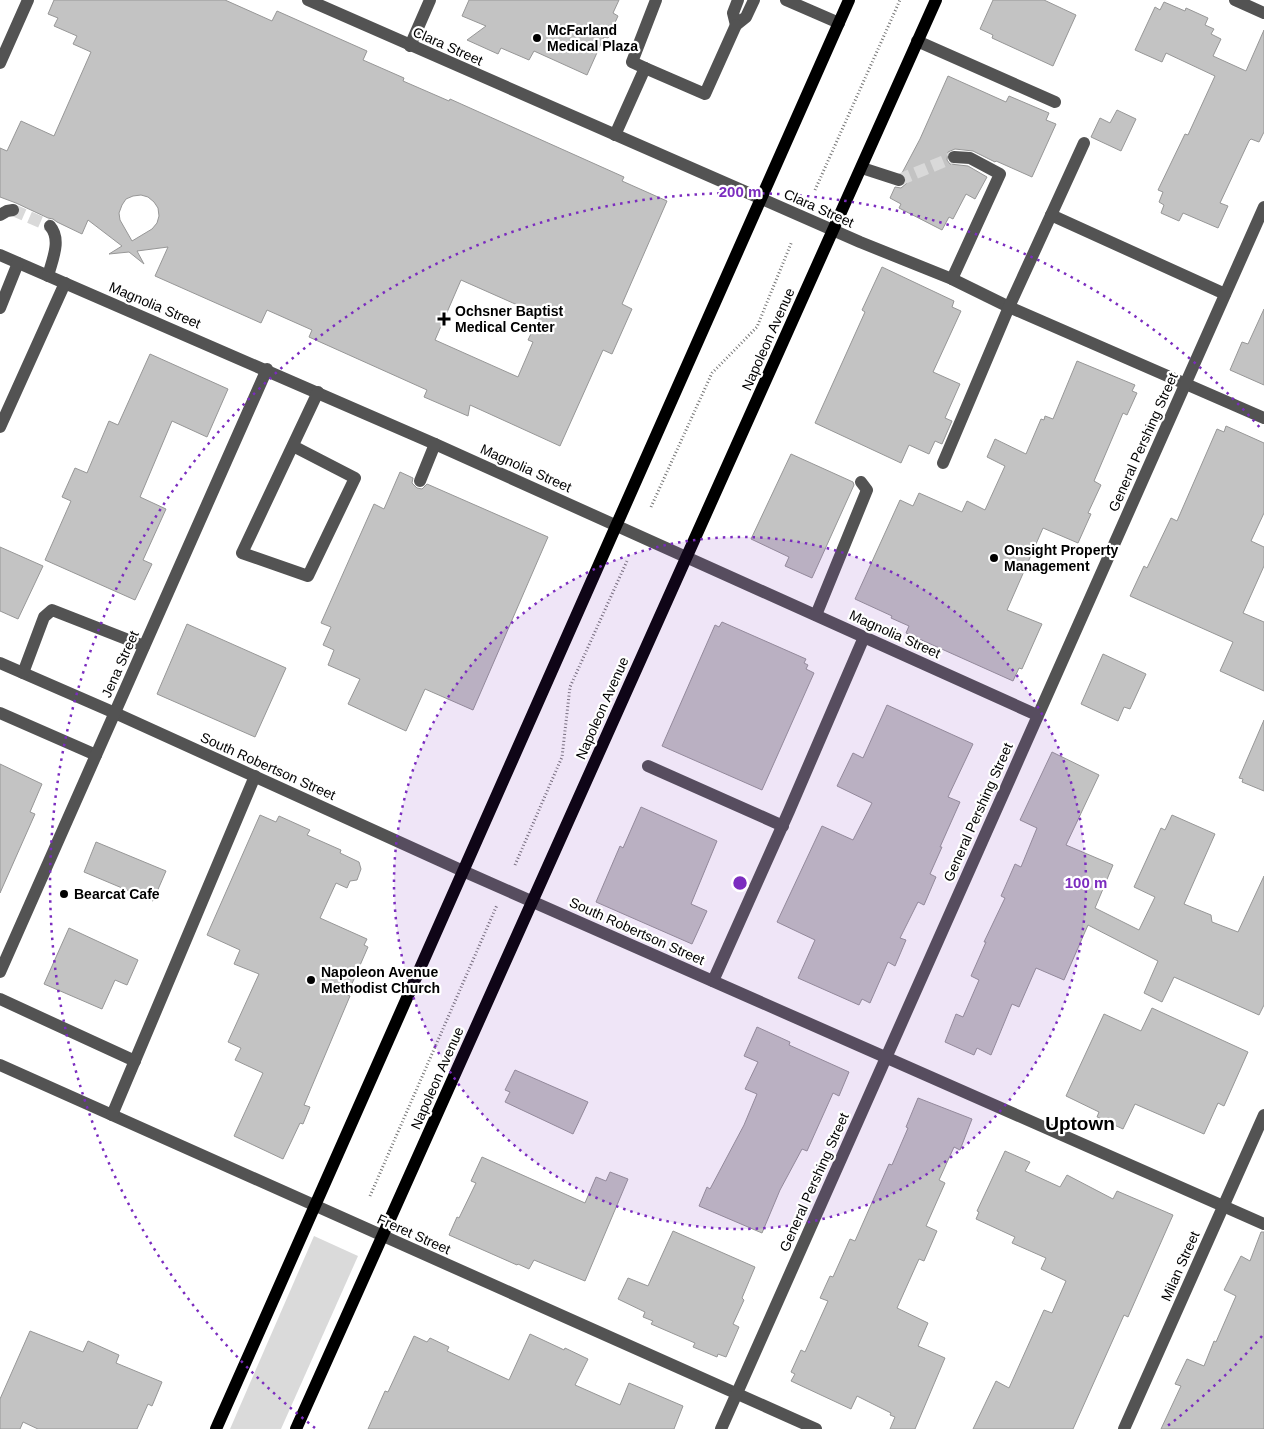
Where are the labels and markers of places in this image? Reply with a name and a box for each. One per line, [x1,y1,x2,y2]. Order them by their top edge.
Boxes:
place label: McFarland Medical Plaza [547,22,638,54]
marker: McFarland Medical Plaza [531,32,543,44]
place label: Ochsner Baptist Medical Center [455,303,563,335]
marker: Ochsner Baptist Medical Center [437,312,451,326]
place label: Onsight Property Management [1004,542,1119,574]
marker: Onsight Property Management [988,552,1000,564]
centre of rings [731,874,749,892]
place label: Bearcat Cafe [74,886,160,902]
marker: Bearcat Cafe [58,888,70,900]
place label: Napoleon Avenue Methodist Church [321,964,440,996]
marker: Napoleon Avenue Methodist Church [305,974,317,986]

